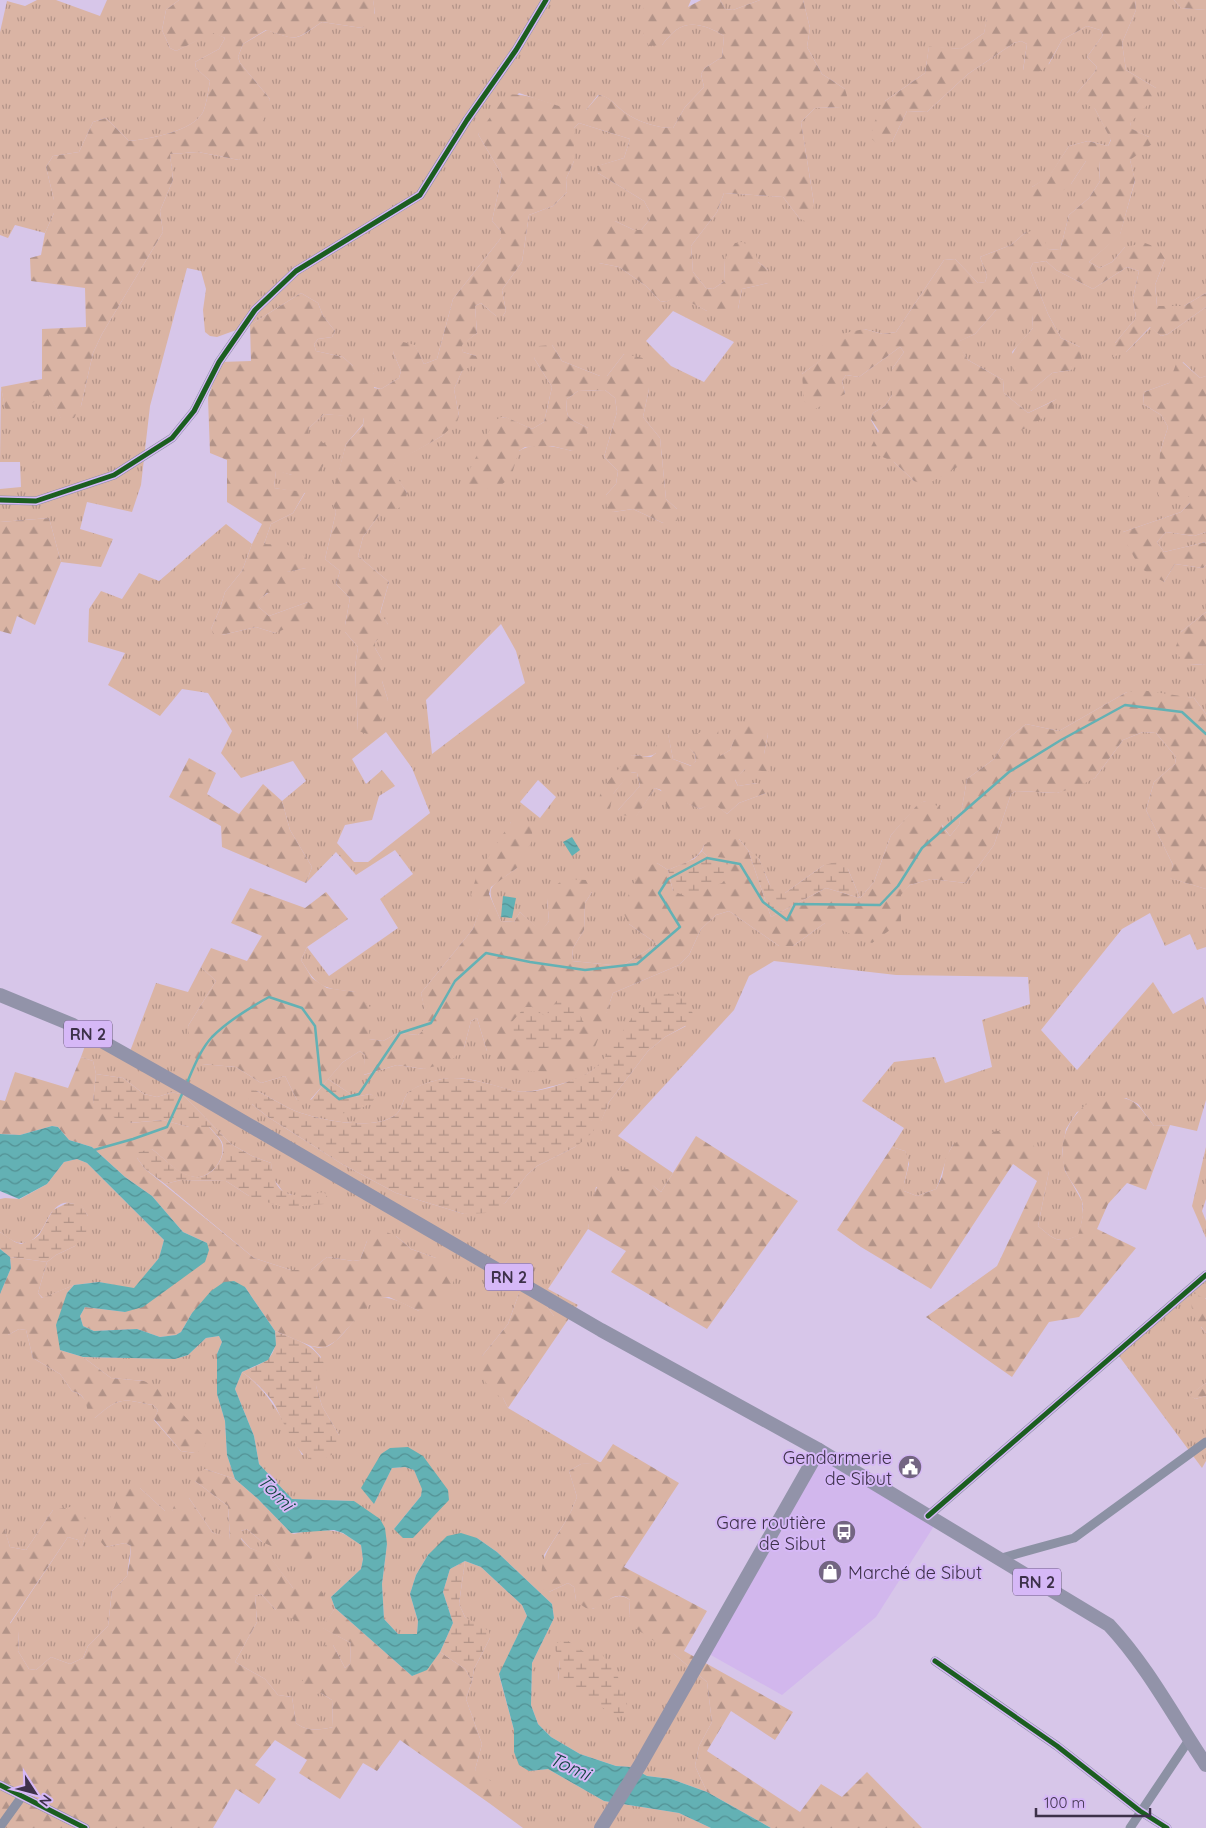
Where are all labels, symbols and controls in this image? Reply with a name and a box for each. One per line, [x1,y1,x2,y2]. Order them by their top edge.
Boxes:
road number: RN 2 [64,1021,112,1048]
road number: RN 2 [485,1264,533,1290]
place label: Gendarmerie de Sibut [783,1446,892,1490]
public building icon: Gendarmerie de Sibut [897,1454,923,1480]
water label: Tomi [253,1469,301,1517]
place label: Gare routière de Sibut [716,1511,826,1555]
bus stop icon: Gare routière de Sibut [831,1519,857,1545]
shop icon: Marché de Sibut [817,1559,843,1585]
place label: Marché de Sibut [848,1561,982,1584]
road number: RN 2 [1013,1568,1061,1595]
water label: Tomi [546,1746,596,1786]
north arrow [10,1768,60,1818]
scale bar [1036,1786,1150,1818]
text: N [35,1791,56,1810]
text: 100 m [1044,1793,1085,1812]

